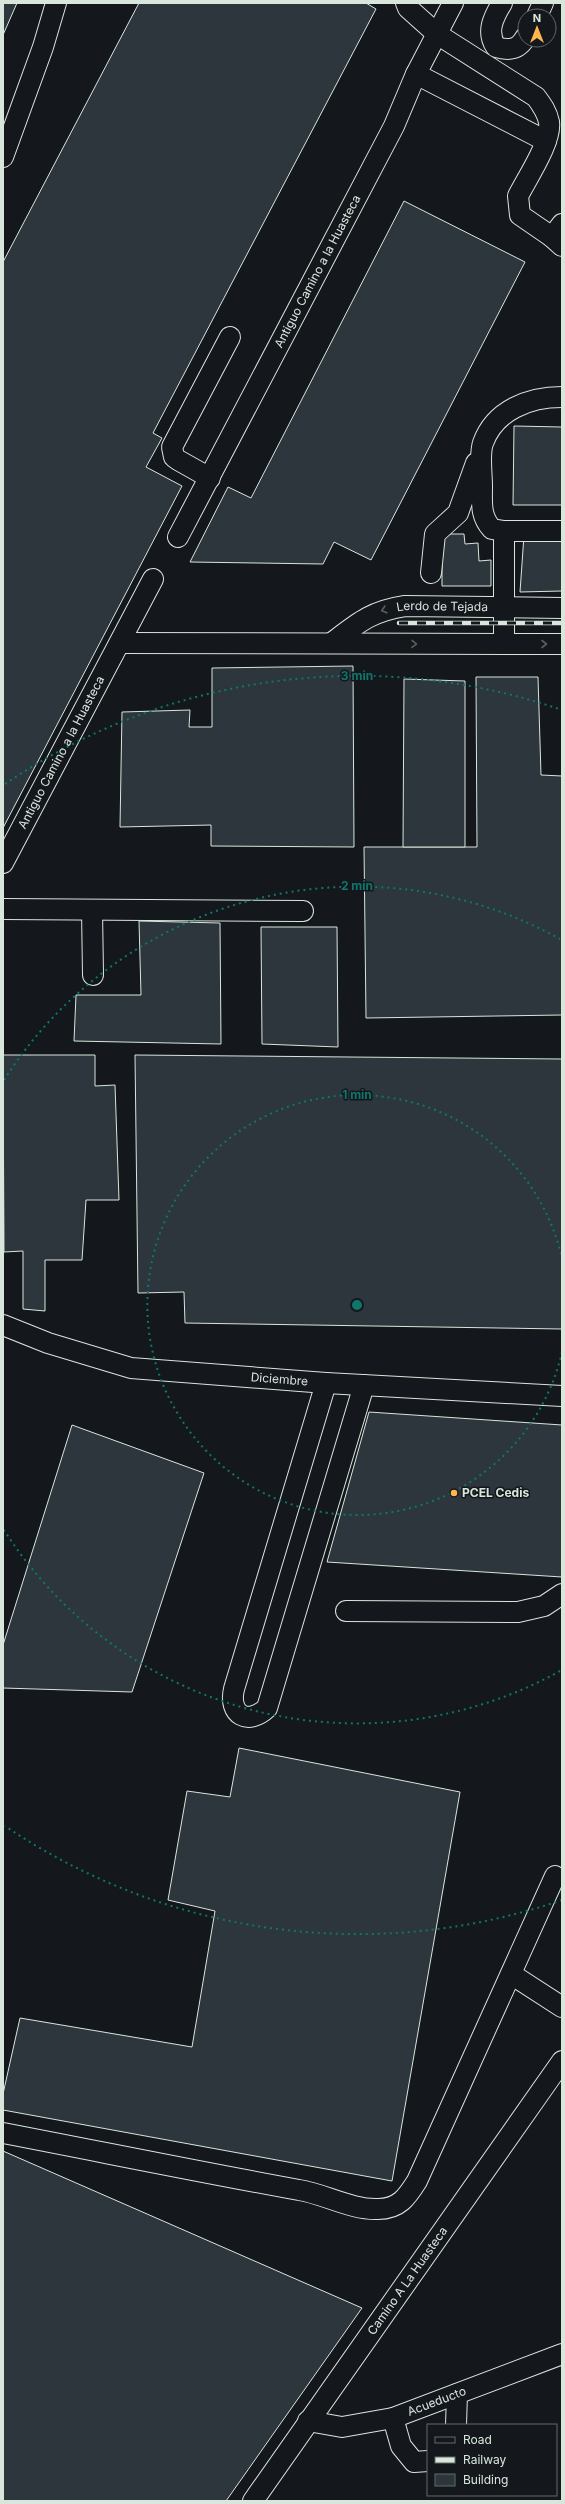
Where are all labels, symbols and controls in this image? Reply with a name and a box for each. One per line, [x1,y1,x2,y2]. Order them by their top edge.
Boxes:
north arrow [517,8,557,48]
text: N [533,11,541,25]
street label: Antiguo Camino a la Huasteca [271,192,363,350]
street label: Lerdo de Tejada [395,598,488,614]
one-way arrow [380,605,387,614]
one-way arrow [411,639,417,648]
one-way arrow [541,640,547,648]
text: 3 min [341,668,373,683]
street label: Antiguo Camino a la Huasteca [14,673,107,831]
text: 2 min [341,878,373,893]
text: 1 min [342,1087,372,1102]
centre of rings [350,1298,364,1312]
street label: Diciembre [250,1369,309,1389]
place label: PCEL Cedis [462,1485,529,1500]
marker: PCEL Cedis [449,1488,459,1498]
street label: Camino A La Huasteca [364,2224,450,2338]
street label: Acueducto [405,2383,468,2419]
legend [427,2424,557,2496]
text: Road [463,2432,492,2447]
text: Railway [463,2452,507,2467]
text: Building [463,2472,508,2487]

